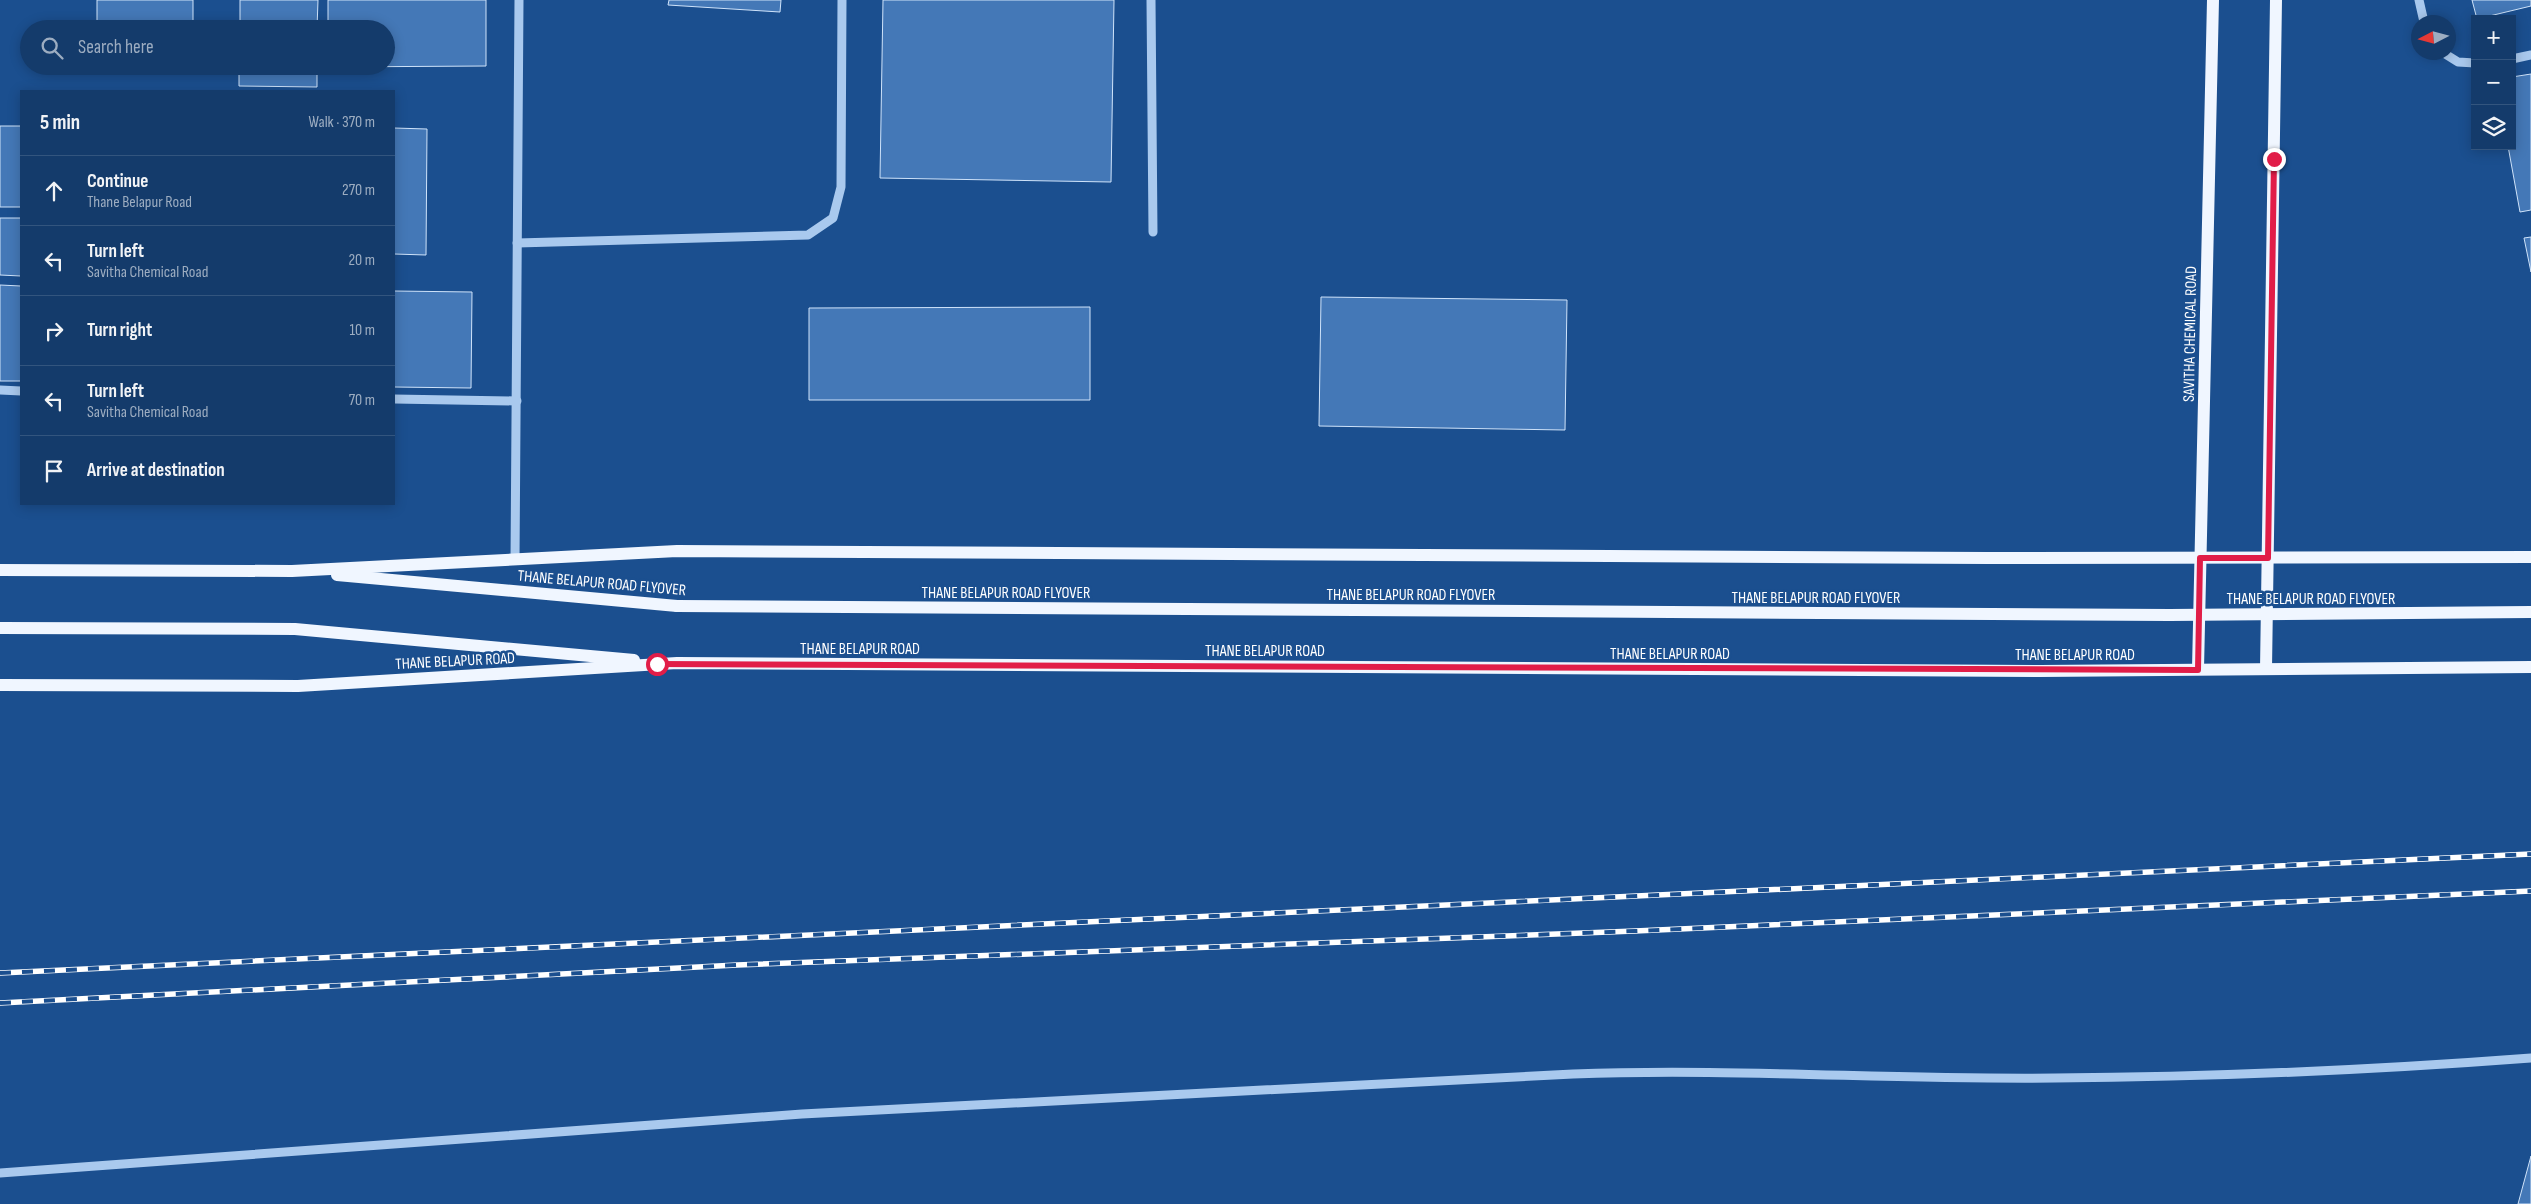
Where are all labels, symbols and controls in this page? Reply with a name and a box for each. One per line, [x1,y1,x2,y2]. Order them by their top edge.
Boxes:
north arrow [2411,15,2456,60]
map controls [2471,15,2516,150]
button: + [2471,15,2516,60]
search box [20,20,395,75]
icon: search [38,34,66,62]
text: Search here [78,36,154,59]
button: − [2471,60,2516,105]
button: layers [2471,105,2516,150]
text: 5 min [40,110,80,135]
text: Walk · 370 m [308,113,375,132]
route end [2263,148,2286,171]
text: Continue [87,170,148,193]
icon: ahead [40,177,68,205]
text: 270 m [342,181,375,200]
text: Thane Belapur Road [87,193,192,212]
text: Turn left [87,240,144,263]
icon: left [40,247,68,275]
text: 20 m [348,251,375,270]
text: Savitha Chemical Road [87,263,208,282]
street label: SAVITHA CHEMICAL ROAD [2180,266,2201,402]
icon: right [40,317,68,345]
text: Turn right [87,319,152,342]
text: 10 m [349,321,375,340]
text: Turn left [87,380,144,403]
icon: left [40,387,68,415]
text: 70 m [349,391,375,410]
text: Savitha Chemical Road [87,403,208,422]
icon: arrive [40,457,68,485]
text: Arrive at destination [87,459,225,482]
street label: THANE BELAPUR ROAD FLYOVER [517,567,687,600]
street label: THANE BELAPUR ROAD FLYOVER [922,584,1090,603]
street label: THANE BELAPUR ROAD FLYOVER [1327,586,1495,605]
street label: THANE BELAPUR ROAD FLYOVER [1732,589,1900,608]
street label: THANE BELAPUR ROAD FLYOVER [2227,590,2395,609]
street label: THANE BELAPUR ROAD [800,640,920,659]
street label: THANE BELAPUR ROAD [1205,642,1325,661]
street label: THANE BELAPUR ROAD [1610,645,1730,664]
street label: THANE BELAPUR ROAD [2015,646,2135,665]
street label: THANE BELAPUR ROAD [395,649,516,674]
route start [646,653,669,676]

